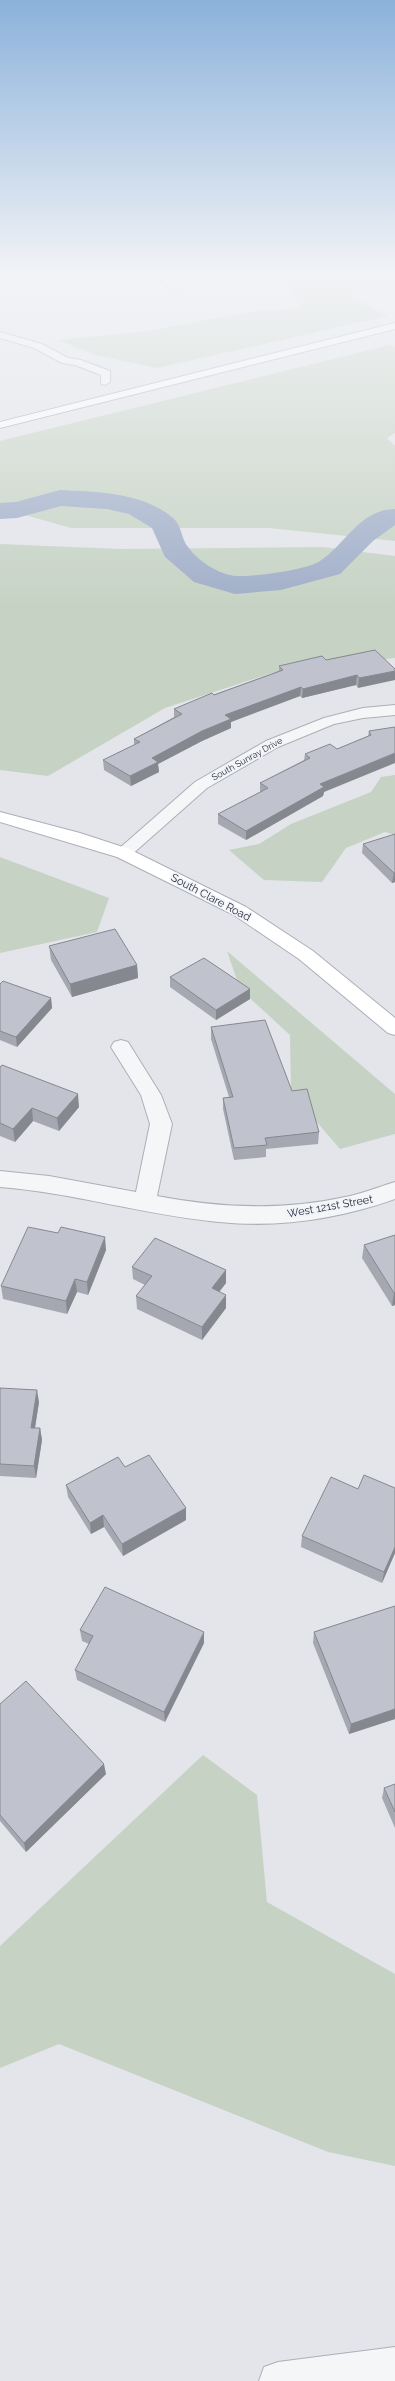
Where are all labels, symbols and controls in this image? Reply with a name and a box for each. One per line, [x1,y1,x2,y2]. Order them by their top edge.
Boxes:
street label: South Sunray Drive [210,735,285,783]
street label: South Clare Road [169,871,253,924]
street label: West 121st Street [286,1193,374,1220]

